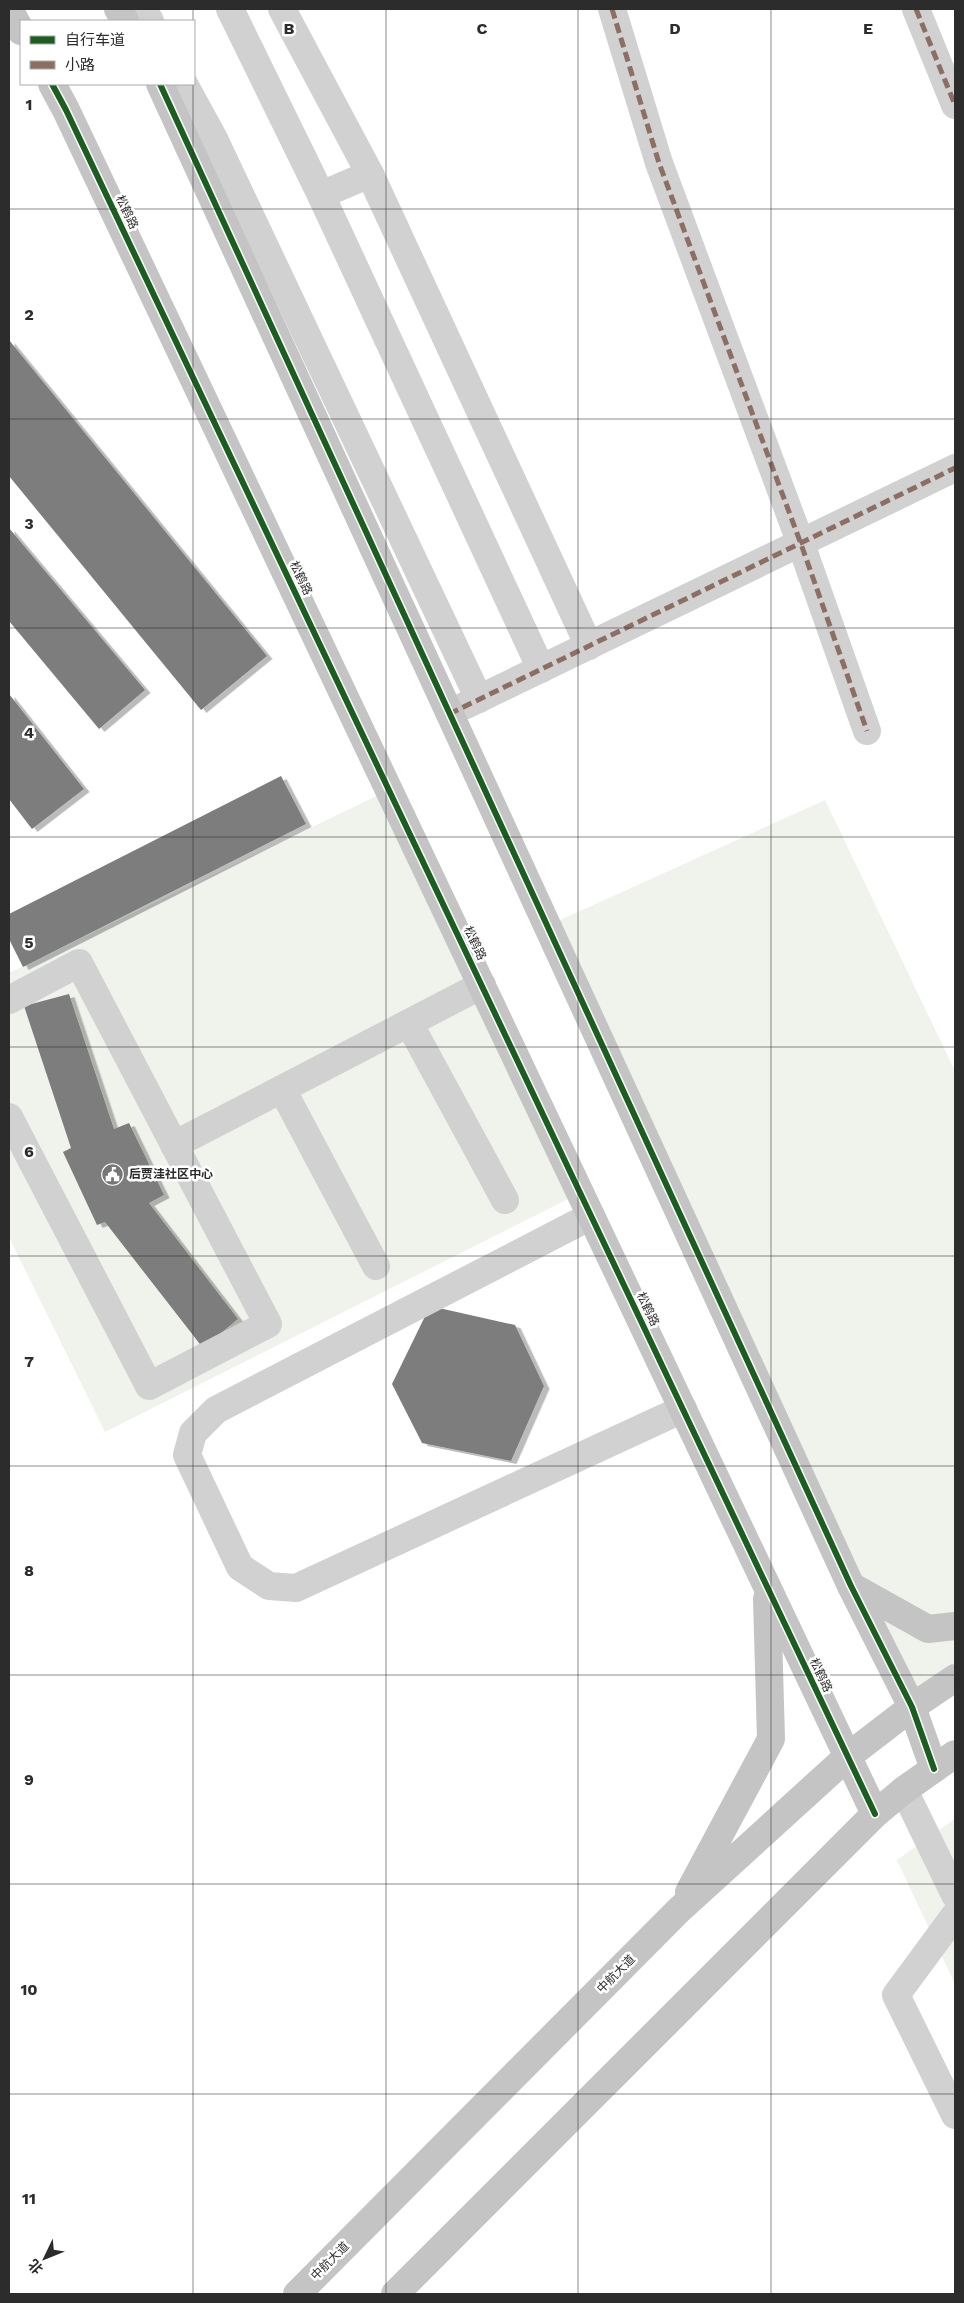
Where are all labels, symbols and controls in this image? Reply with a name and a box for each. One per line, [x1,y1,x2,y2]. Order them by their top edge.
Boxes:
text: B [284,19,295,38]
text: C [477,19,488,38]
text: D [669,19,681,38]
text: E [863,19,873,38]
legend [20,20,195,85]
text: 自行车道 [65,31,125,49]
text: 小路 [65,56,95,74]
text: 1 [26,95,32,114]
street label: 松鹤路 [113,193,141,231]
text: 2 [24,305,34,324]
text: 3 [24,514,34,533]
street label: 松鹤路 [287,559,315,597]
text: 4 [24,723,34,742]
street label: 松鹤路 [461,924,489,962]
text: 5 [24,933,34,952]
text: 6 [24,1142,34,1161]
public building icon: 后贾洼社区中心 [101,1162,125,1186]
place label: 后贾洼社区中心 [129,1167,213,1181]
street label: 松鹤路 [634,1290,662,1328]
text: 7 [24,1352,34,1371]
text: 8 [24,1561,34,1580]
street label: 松鹤路 [807,1656,835,1694]
text: 9 [24,1770,34,1789]
street label: 中航大道 [594,1952,638,1996]
text: 10 [20,1980,38,1999]
text: 11 [22,2189,36,2208]
north arrow [20,2233,70,2283]
street label: 中航大道 [308,2239,352,2283]
text: 北 [25,2256,46,2277]

